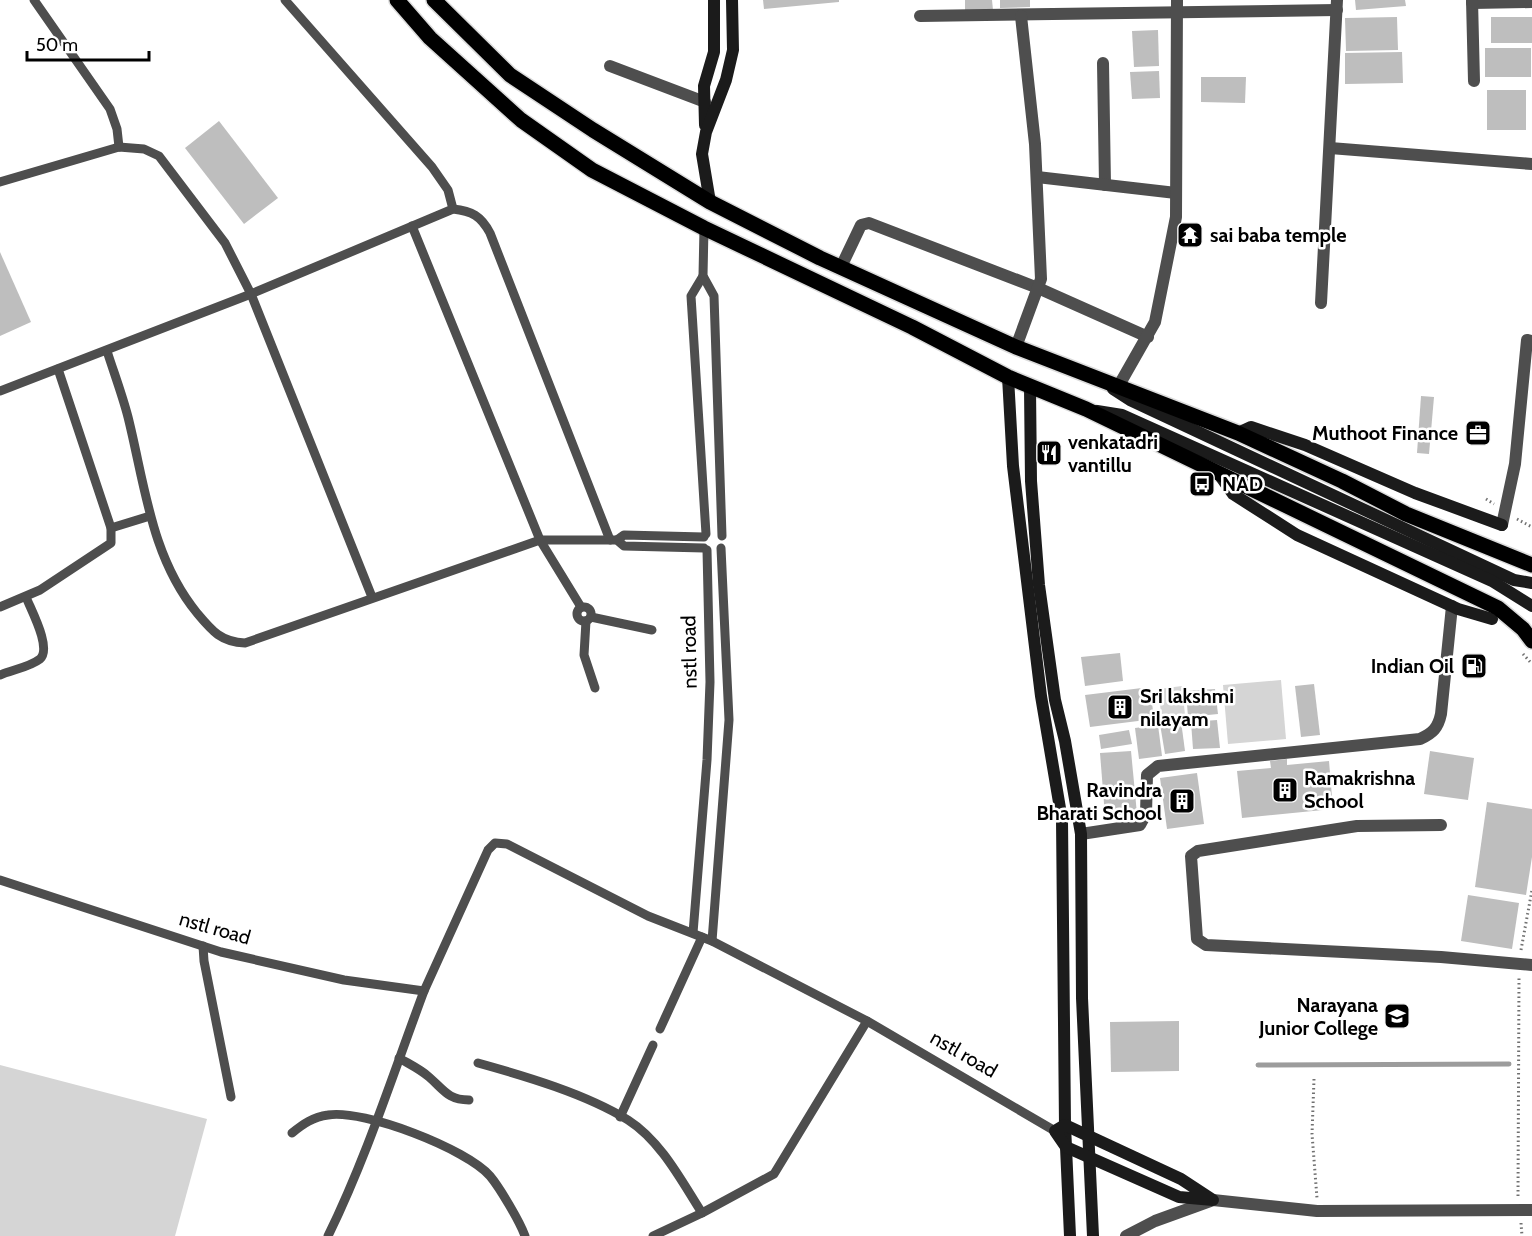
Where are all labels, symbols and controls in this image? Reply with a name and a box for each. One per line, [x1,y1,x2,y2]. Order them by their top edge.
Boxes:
scale bar [27,24,148,62]
text: 50 m [36,34,78,56]
temple icon: sai baba temple [1175,220,1205,250]
place label: sai baba temple [1210,223,1346,247]
office icon: Muthoot Finance [1463,418,1493,448]
place label: Muthoot Finance [1312,421,1458,445]
place label: venkatadri vantillu [1068,430,1158,477]
restaurant icon: venkatadri vantillu [1034,438,1064,468]
bus stop icon: NAD [1187,469,1217,499]
place label: NAD [1222,472,1263,496]
street label: nstl road [676,615,702,689]
fuel station icon: Indian Oil [1459,651,1489,681]
place label: Indian Oil [1371,654,1454,678]
place label: Sri lakshmi nilayam [1140,684,1234,731]
building icon: Sri lakshmi nilayam [1105,692,1135,722]
place label: Ramakrishna School [1304,766,1415,813]
building icon: Ramakrishna School [1270,775,1300,805]
place label: Ravindra Bharati School [1036,778,1162,825]
building icon: Ravindra Bharati School [1167,786,1197,816]
street label: nstl road [177,906,253,950]
place label: Narayana Junior College [1258,993,1378,1040]
school or university icon: Narayana Junior College [1382,1001,1412,1031]
street label: nstl road [926,1025,1002,1083]

